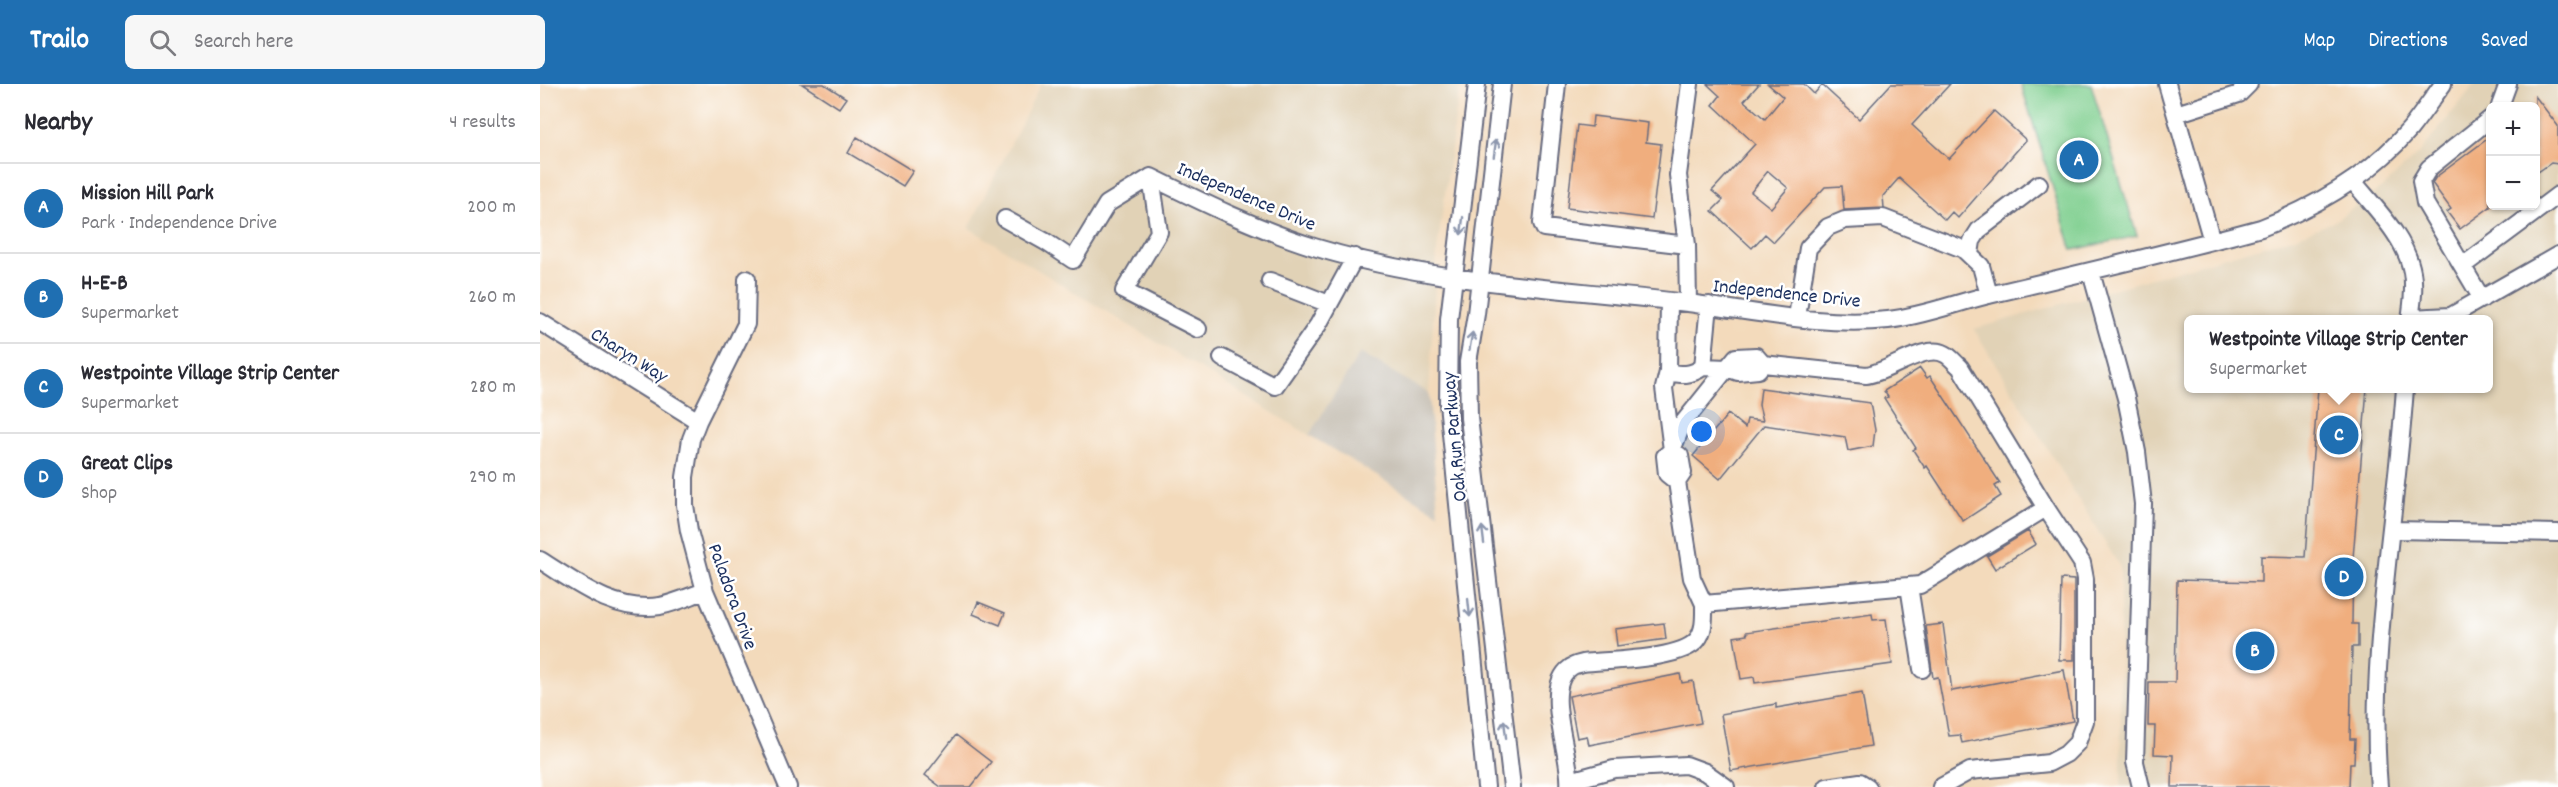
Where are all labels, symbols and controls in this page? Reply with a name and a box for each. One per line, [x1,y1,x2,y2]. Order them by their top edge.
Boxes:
search box [125,15,545,69]
text: Trailo [30,22,89,62]
icon: search [146,26,179,59]
text: Search here [194,27,293,58]
text: Map [2304,27,2335,57]
text: Directions [2368,27,2448,57]
text: Saved [2481,27,2528,57]
map controls [2486,102,2540,210]
button: + [2486,102,2540,156]
text: Nearby [24,105,92,142]
text: 4 results [449,109,516,137]
one-way arrow [1489,138,1500,158]
pin: A [2060,138,2098,182]
street label: Independence Drive [1172,156,1320,240]
button: − [2486,156,2540,210]
text: Mission Hill Park [81,179,214,210]
text: A [38,194,49,222]
text: 200 m [467,194,516,222]
text: Park · Independence Drive [81,210,277,238]
one-way arrow [1456,215,1467,235]
text: H-E-B [81,269,128,300]
street label: Independence Drive [1711,273,1862,317]
text: B [39,284,48,312]
text: 260 m [468,284,516,312]
text: Supermarket [81,300,179,328]
popup [2184,315,2493,393]
street label: Charyn Way [584,322,673,392]
text: Westpointe Village Strip Center [2209,325,2468,356]
one-way arrow [1466,332,1477,352]
text: Supermarket [2209,356,2307,384]
text: Westpointe Village Strip Center [81,359,339,390]
street label: Oak Run Parkway [1436,370,1476,503]
text: C [39,374,48,402]
text: 280 m [470,374,516,402]
text: Supermarket [81,390,179,418]
pin: C [2320,412,2358,458]
your location [1687,417,1716,446]
text: Great Clips [81,449,173,480]
text: D [38,464,49,492]
text: 290 m [469,464,516,492]
text: Shop [81,480,117,508]
one-way arrow [1477,526,1488,546]
street label: Paladora Drive [699,540,763,654]
pin: D [2324,554,2364,600]
one-way arrow [1464,597,1475,617]
pin: B [2236,628,2274,674]
one-way arrow [1499,719,1510,739]

